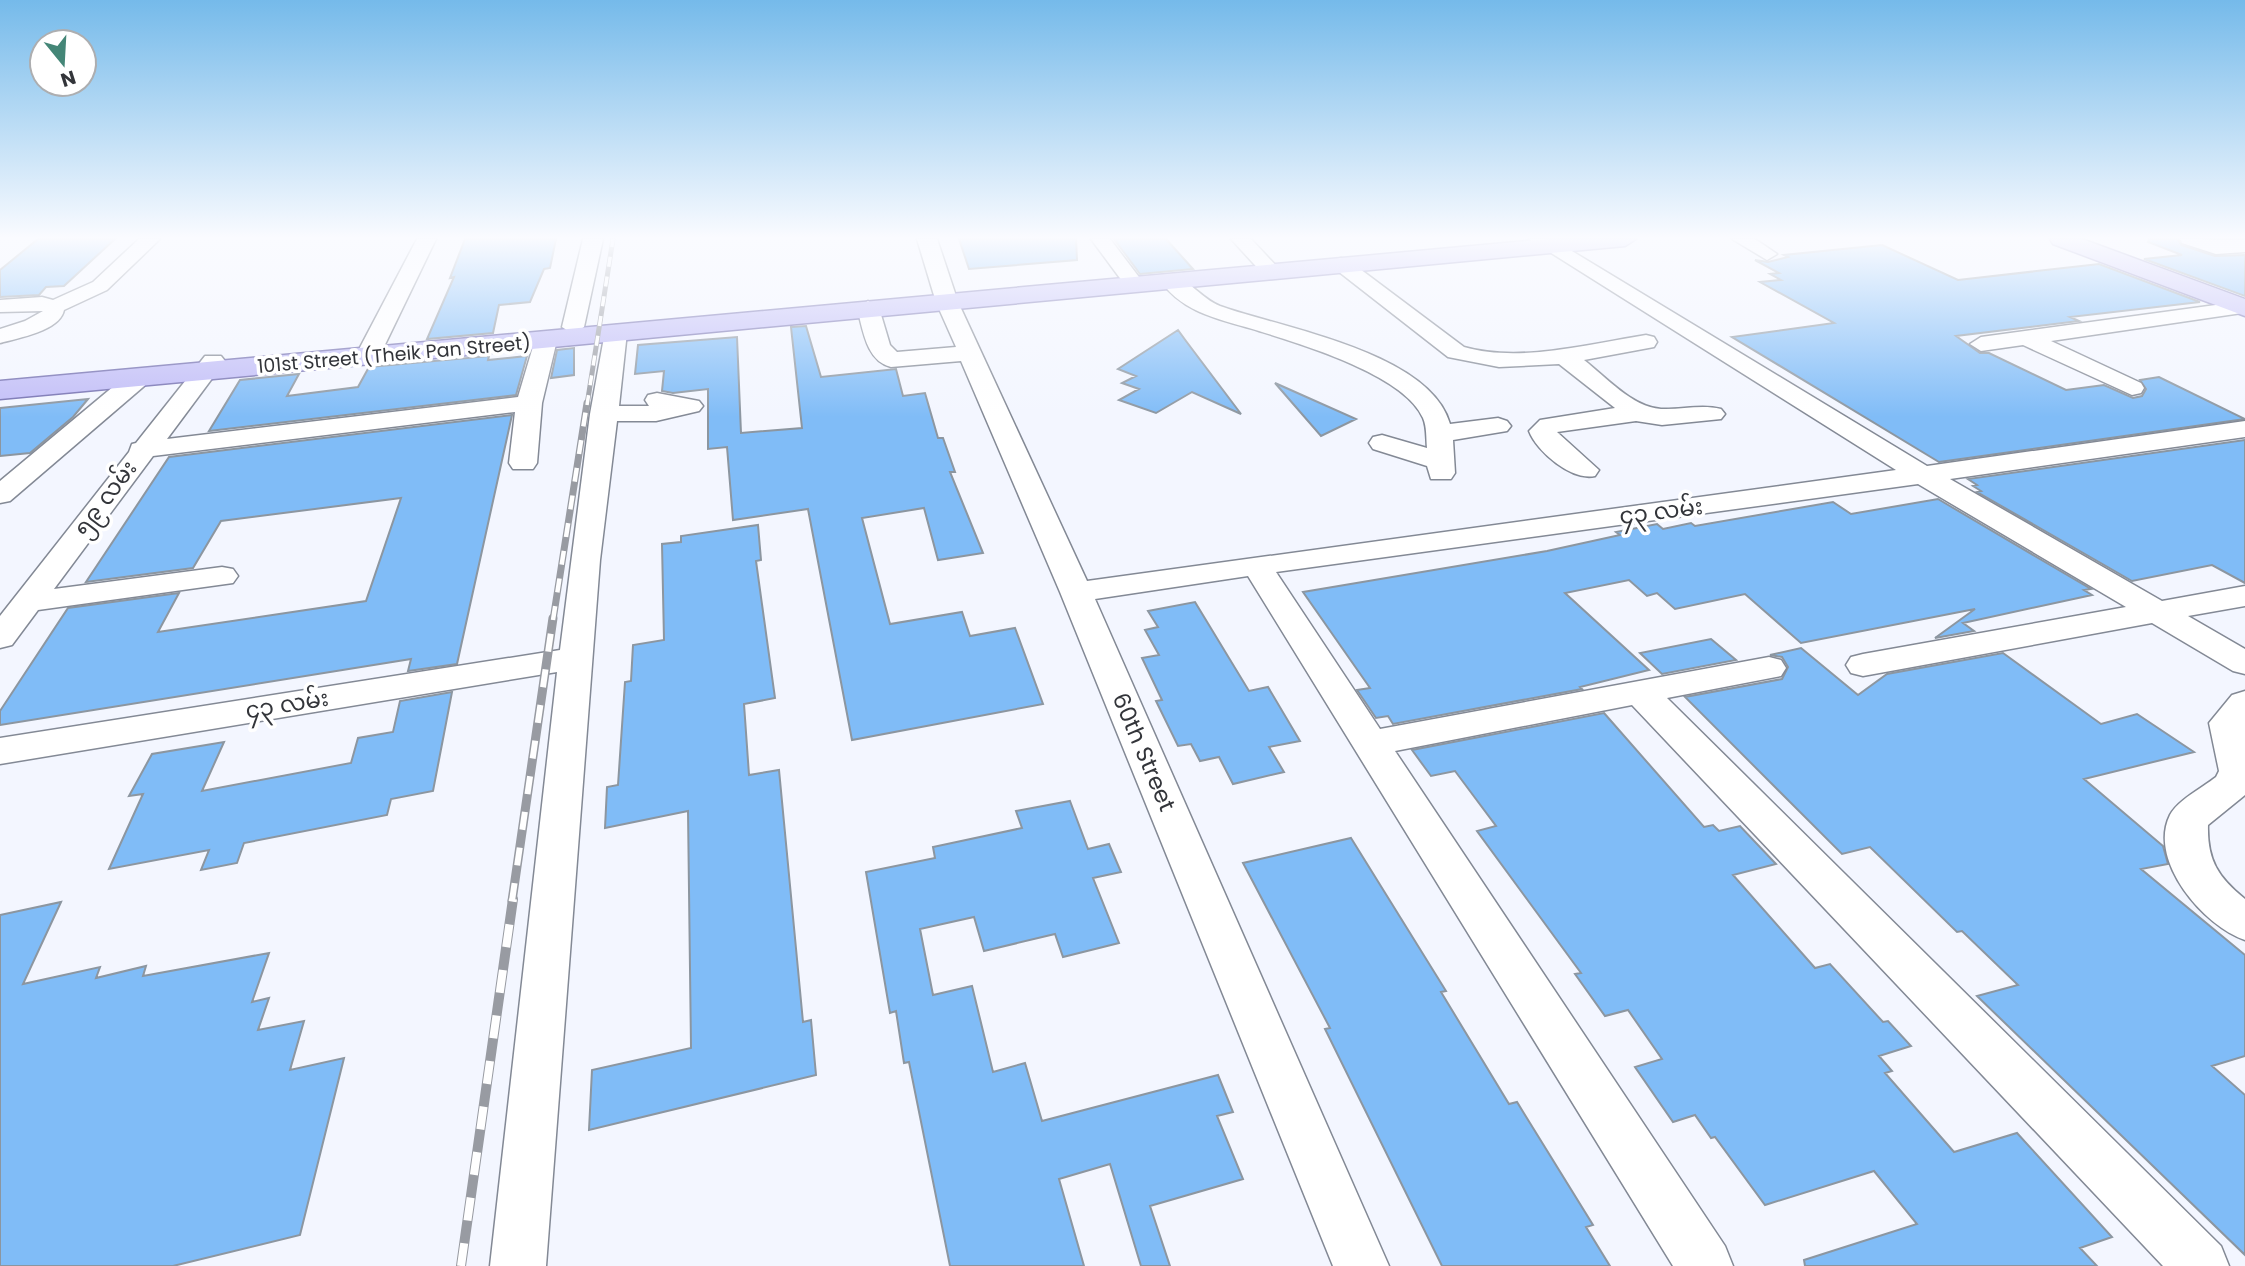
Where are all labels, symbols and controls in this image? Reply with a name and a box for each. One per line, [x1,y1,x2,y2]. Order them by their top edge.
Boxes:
north arrow [28,28,98,98]
text: N [57,64,79,94]
street label: 101st Street (Theik Pan Street) [256,329,532,380]
street label: ၅၉ လမ်း [66,453,147,544]
street label: ၄၃ လမ်း [1617,490,1705,535]
street label: ၄၃ လမ်း [243,682,331,729]
street label: 60th Street [1105,688,1183,816]

